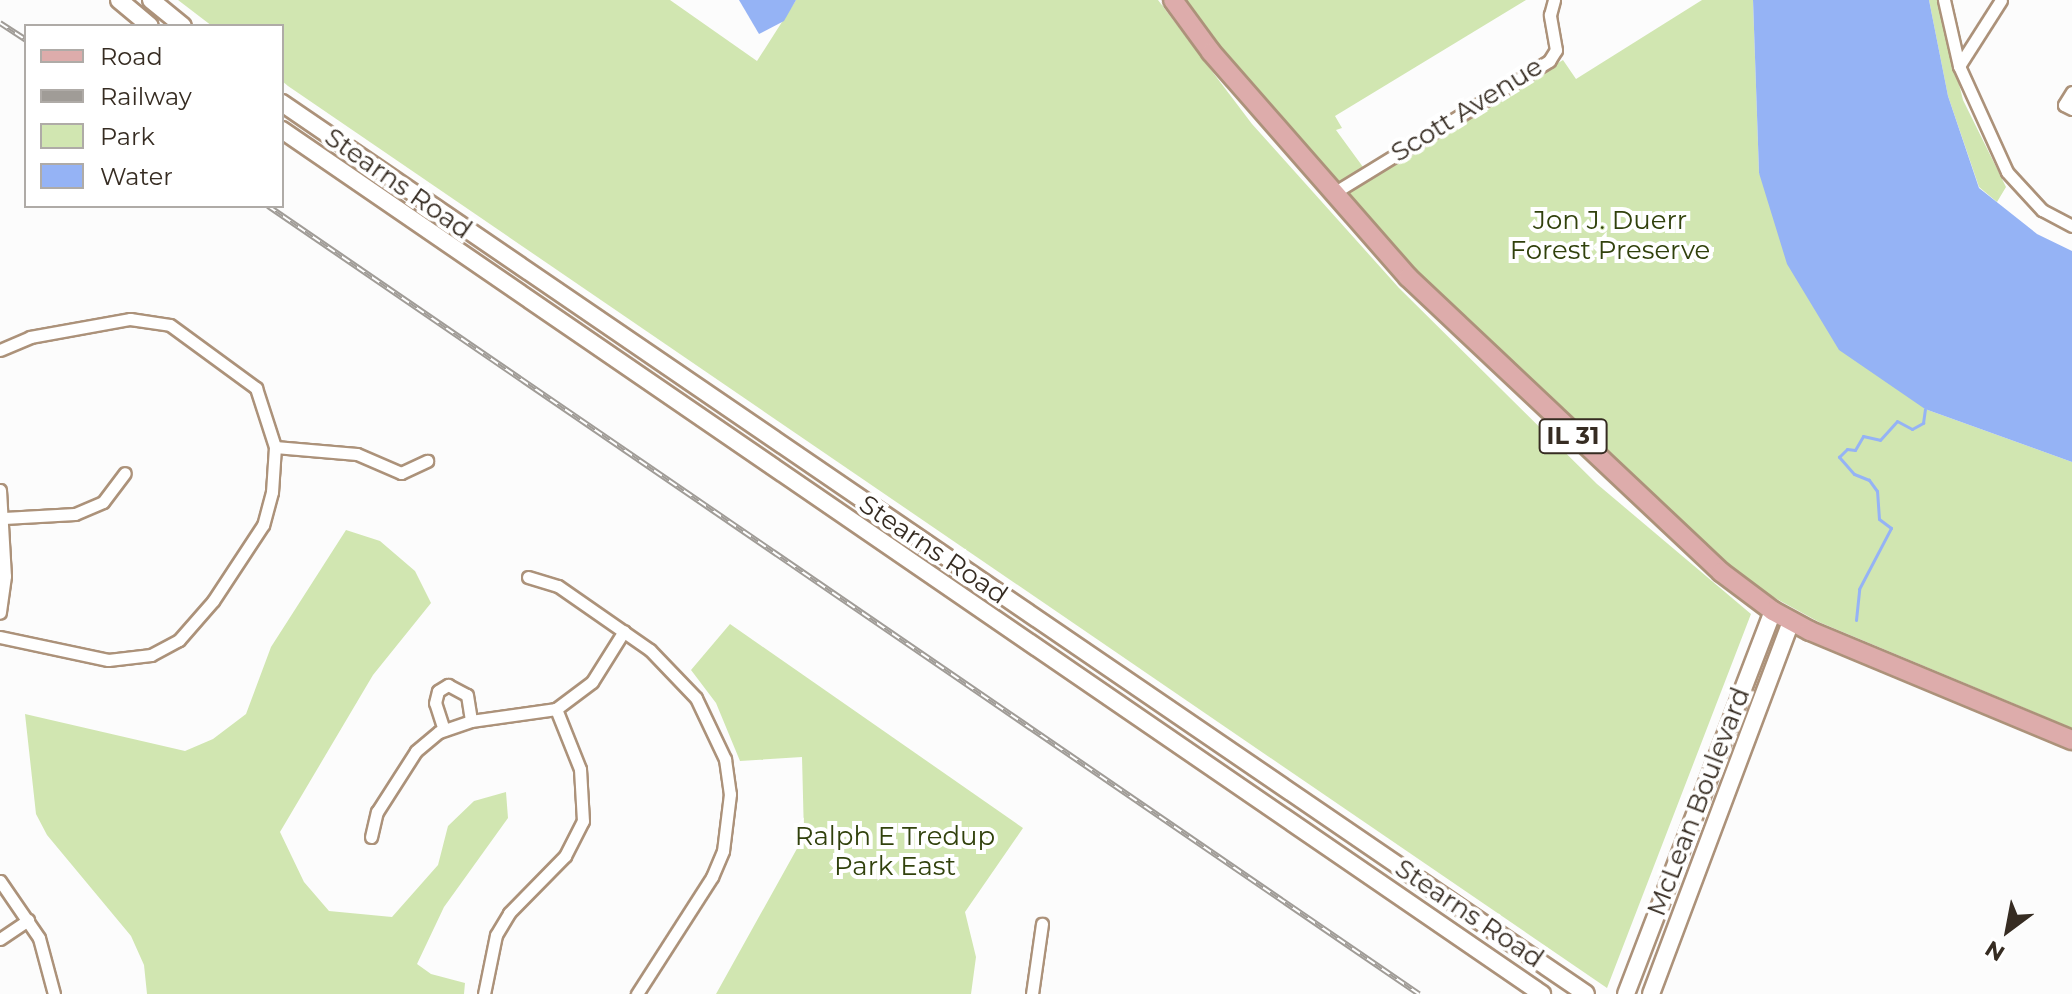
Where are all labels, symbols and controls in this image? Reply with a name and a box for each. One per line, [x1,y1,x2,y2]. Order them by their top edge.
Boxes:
legend [24,24,284,208]
text: Road [100,42,163,71]
street label: Scott Avenue [1386,51,1548,169]
text: Railway [100,82,192,111]
text: Park [100,122,155,151]
street label: Stearns Road [319,122,477,246]
text: Water [100,162,173,191]
park label: Jon J. Duerr Forest Preserve [1510,205,1710,266]
road number: IL 31 [1537,416,1609,456]
street label: Stearns Road [853,489,1013,611]
street label: McLean Boulevard [1641,683,1757,921]
park label: Ralph E Tredup Park East [795,821,995,882]
street label: Stearns Road [1389,853,1549,975]
north arrow [1968,890,2048,970]
text: N [1980,935,2010,967]

